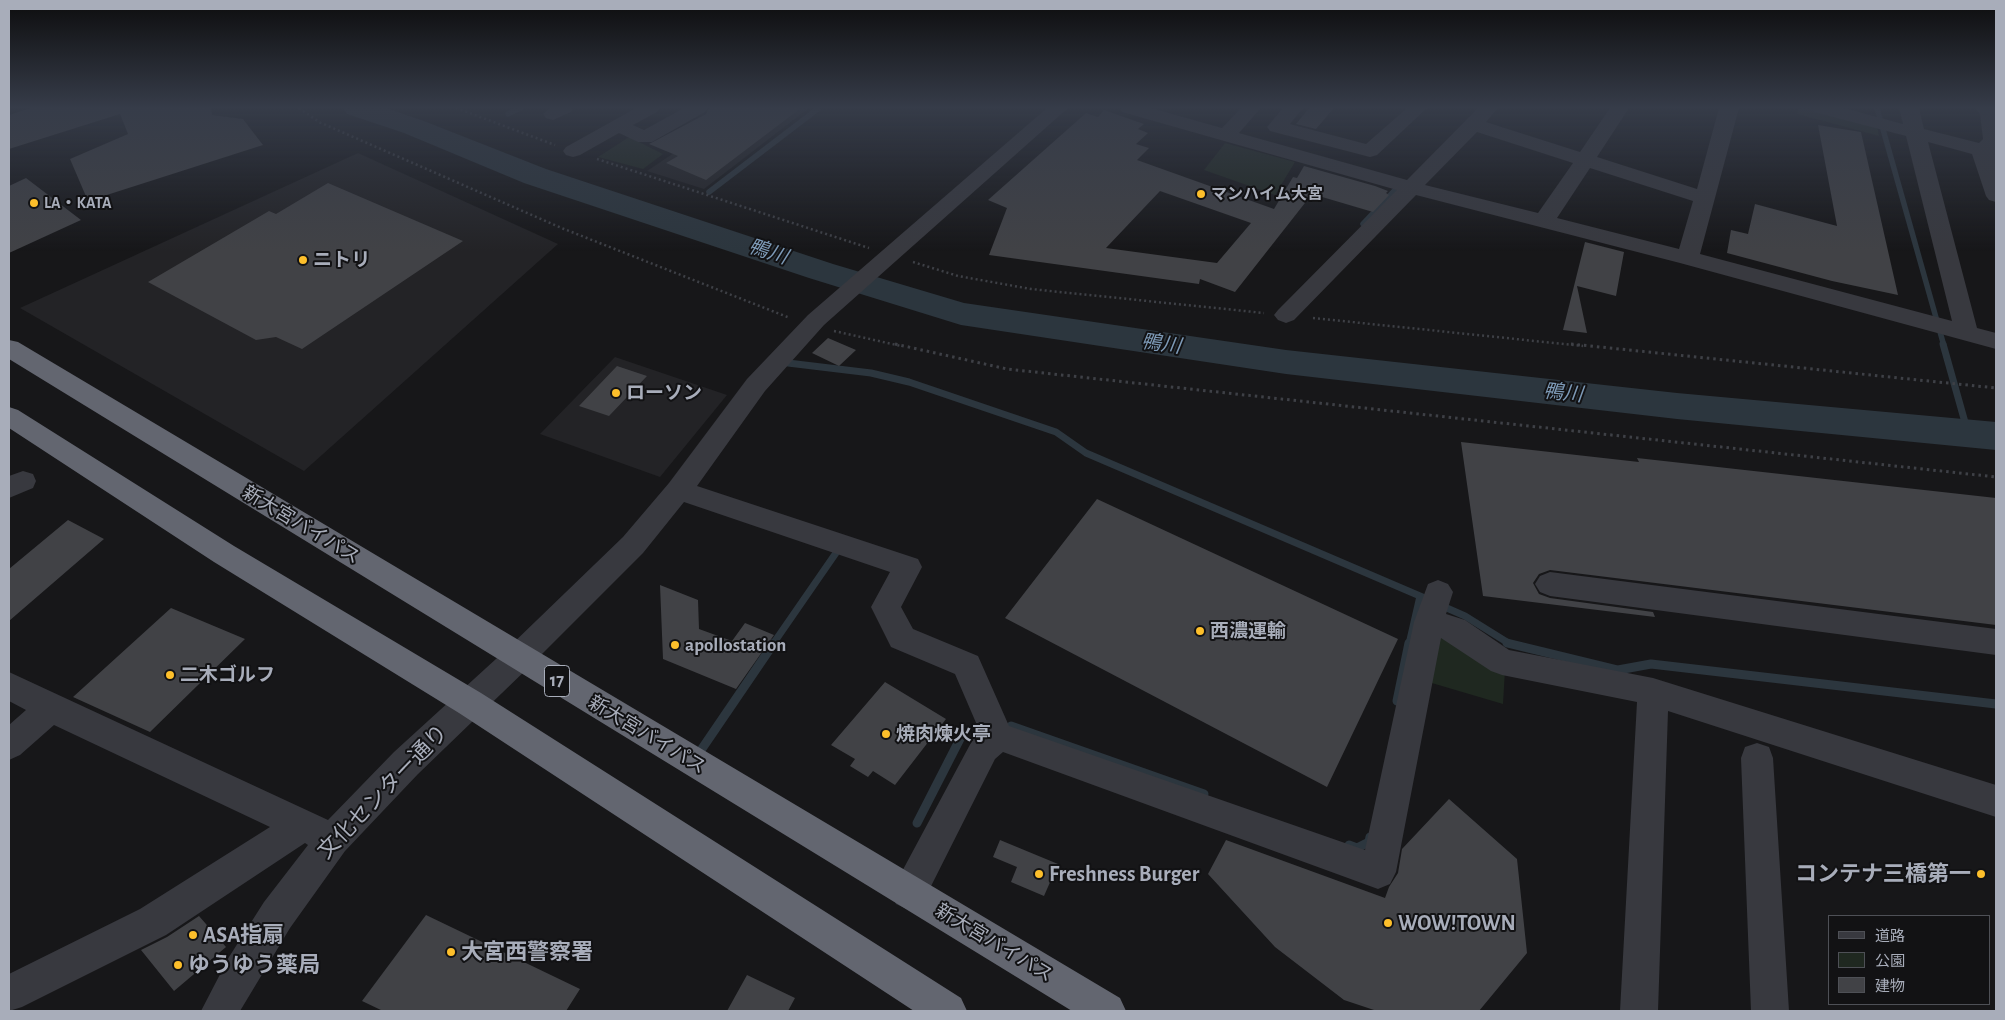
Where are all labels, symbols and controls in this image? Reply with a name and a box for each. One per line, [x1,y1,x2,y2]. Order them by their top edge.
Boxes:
place label: マンハイム大宮 [1211,184,1323,204]
marker: マンハイム大宮 [1195,188,1207,200]
place label: LA・KATA [44,193,112,213]
marker: LA・KATA [28,197,40,209]
water label: 鴨川 [745,234,791,270]
place label: ニトリ [313,249,370,271]
marker: ニトリ [297,254,309,266]
water label: 鴨川 [1140,329,1182,359]
water label: 鴨川 [1542,379,1584,407]
place label: ローソン [626,382,702,404]
marker: ローソン [610,387,622,399]
street label: 新大宮バイパス [238,481,364,569]
place label: 西濃運輸 [1210,620,1286,642]
marker: 西濃運輸 [1194,625,1206,637]
place label: apollostation [685,634,786,656]
marker: apollostation [669,639,681,651]
place label: 二木ゴルフ [180,664,275,686]
road number: 17 [544,666,570,696]
marker: 二木ゴルフ [164,669,176,681]
street label: 新大宮バイパス [584,691,710,779]
street label: 文化センター通り [312,720,454,864]
place label: 焼肉煉火亭 [896,723,991,745]
marker: 焼肉煉火亭 [880,728,892,740]
place label: Freshness Burger [1049,861,1199,887]
place label: コンテナ三橋第一 [1795,861,1971,887]
marker: Freshness Burger [1033,868,1045,880]
marker: コンテナ三橋第一 [1975,868,1987,880]
street label: 新大宮バイパス [931,899,1057,987]
place label: WOW!TOWN [1398,910,1516,936]
legend [1828,915,1990,1005]
marker: WOW!TOWN [1382,917,1394,929]
place label: ASA指扇 [203,922,284,948]
marker: ASA指扇 [187,929,199,941]
text: 道路 [1875,929,1905,944]
place label: 大宮西警察署 [461,939,593,965]
marker: 大宮西警察署 [445,946,457,958]
place label: ゆうゆう薬局 [188,952,320,978]
text: 公園 [1875,954,1905,969]
marker: ゆうゆう薬局 [172,959,184,971]
text: 建物 [1875,979,1905,994]

